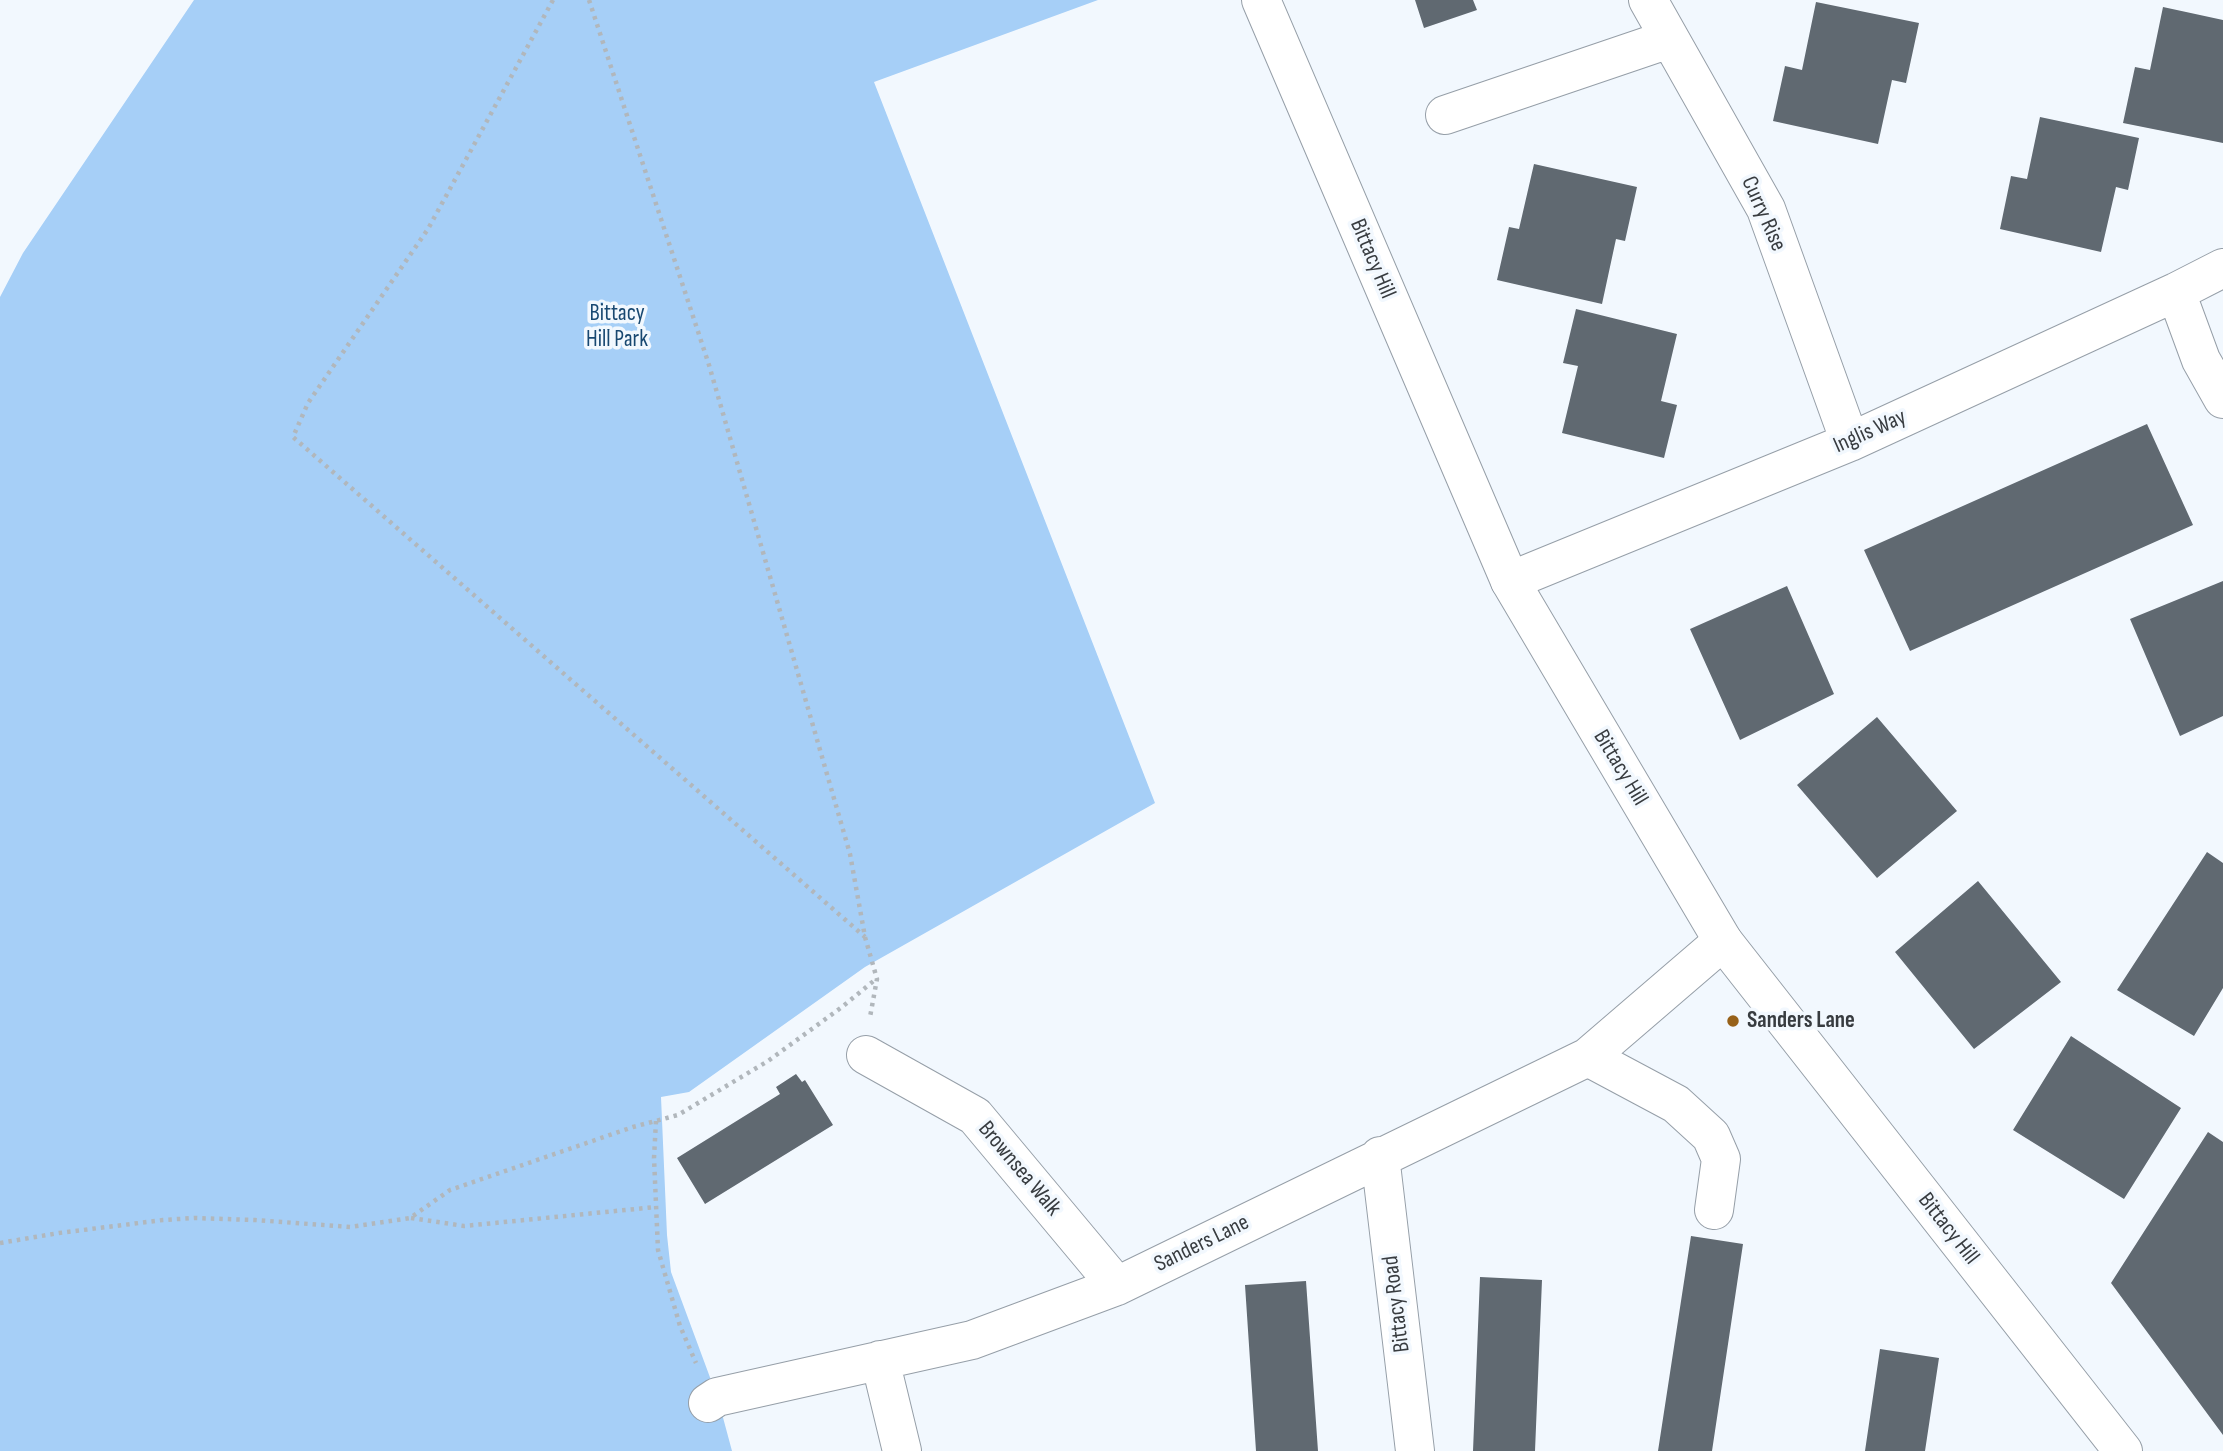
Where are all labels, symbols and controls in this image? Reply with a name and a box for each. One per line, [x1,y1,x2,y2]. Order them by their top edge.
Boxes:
street label: Curry Rise [1734,172,1792,256]
street label: Bittacy Hill [1343,215,1401,303]
park label: Bittacy Hill Park [586,300,648,354]
street label: Inglis Way [1829,404,1911,460]
street label: Bittacy Hill [1587,725,1653,811]
place label: Sanders Lane [1747,1007,1855,1035]
marker: Sanders Lane [1725,1013,1741,1029]
street label: Brownsea Walk [971,1116,1067,1222]
street label: Bittacy Hill [1911,1188,1985,1270]
street label: Sanders Lane [1150,1209,1254,1279]
street label: Bittacy Road [1377,1254,1417,1354]

